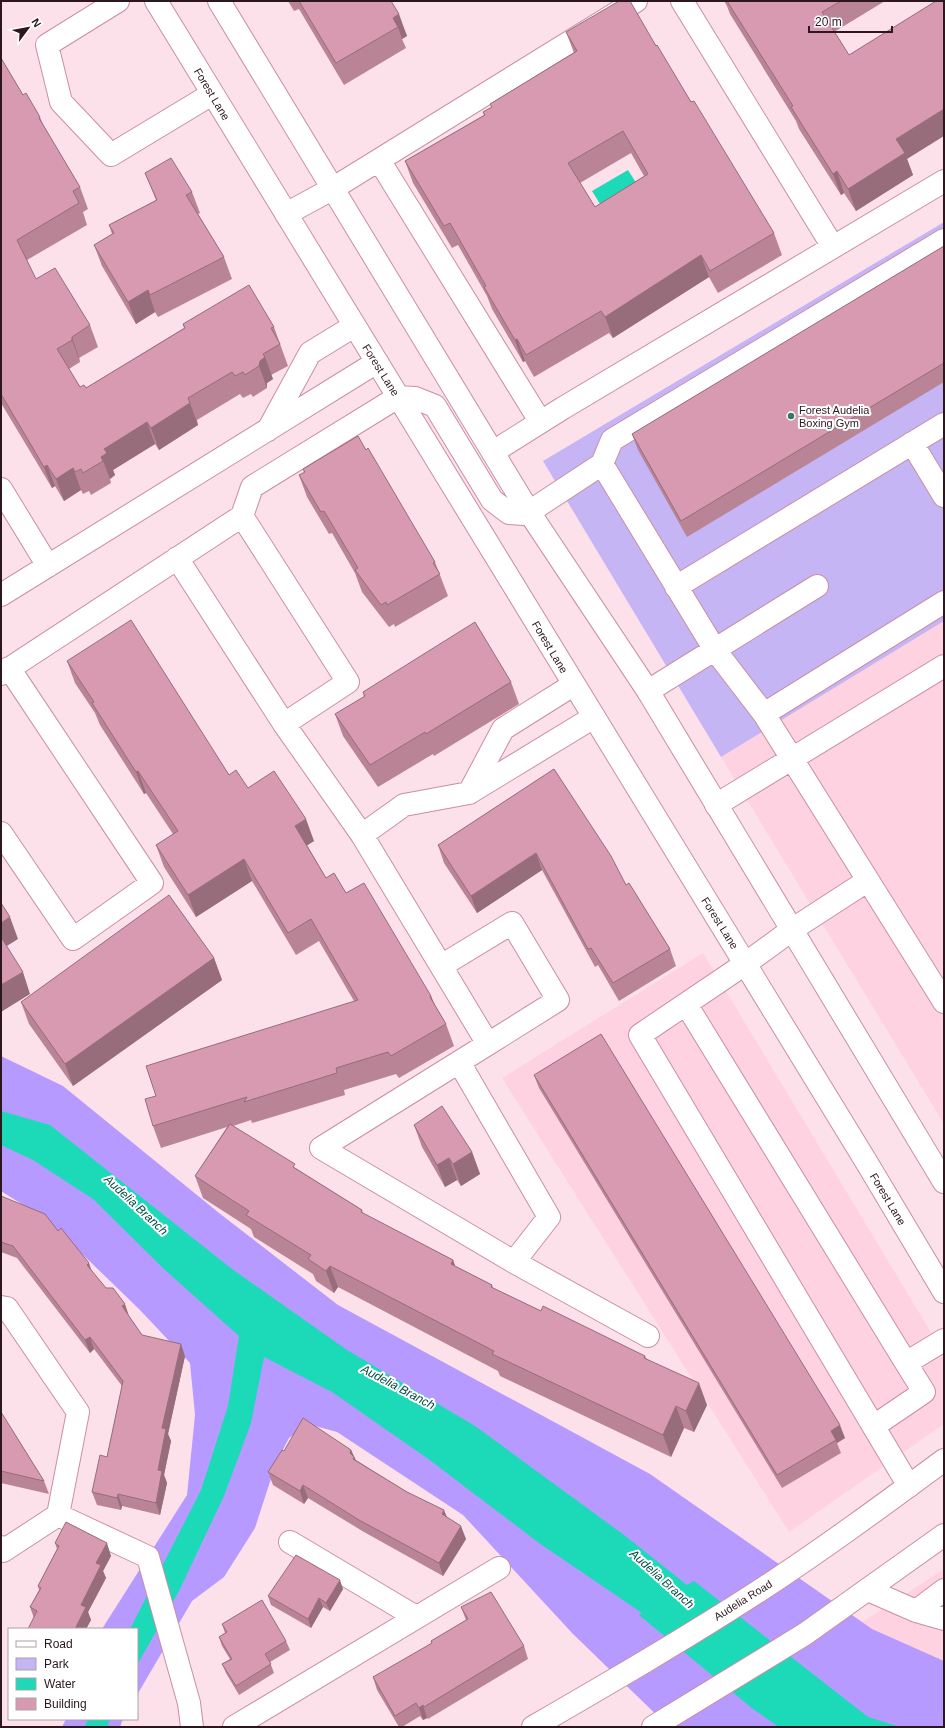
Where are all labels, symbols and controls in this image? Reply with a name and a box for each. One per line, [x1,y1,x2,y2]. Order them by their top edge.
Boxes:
north arrow [8,8,48,48]
scale bar [809,8,892,34]
text: 20 m [815,15,842,29]
text: N [29,16,44,29]
street label: Forest Lane [192,66,232,122]
street label: Forest Lane [360,342,402,398]
place label: Forest Audelia Boxing Gym [799,404,870,429]
marker: Forest Audelia Boxing Gym [786,411,796,421]
street label: Forest Lane [530,619,570,675]
street label: Forest Lane [699,895,741,951]
water label: Audelia Branch [101,1171,171,1238]
street label: Forest Lane [868,1171,908,1227]
water label: Audelia Branch [358,1361,438,1412]
water label: Audelia Branch [626,1546,697,1612]
street label: Audelia Road [712,1577,774,1623]
legend [8,1628,138,1720]
text: Road [44,1637,73,1651]
text: Park [44,1657,70,1671]
text: Water [44,1677,76,1691]
text: Building [44,1697,87,1711]

